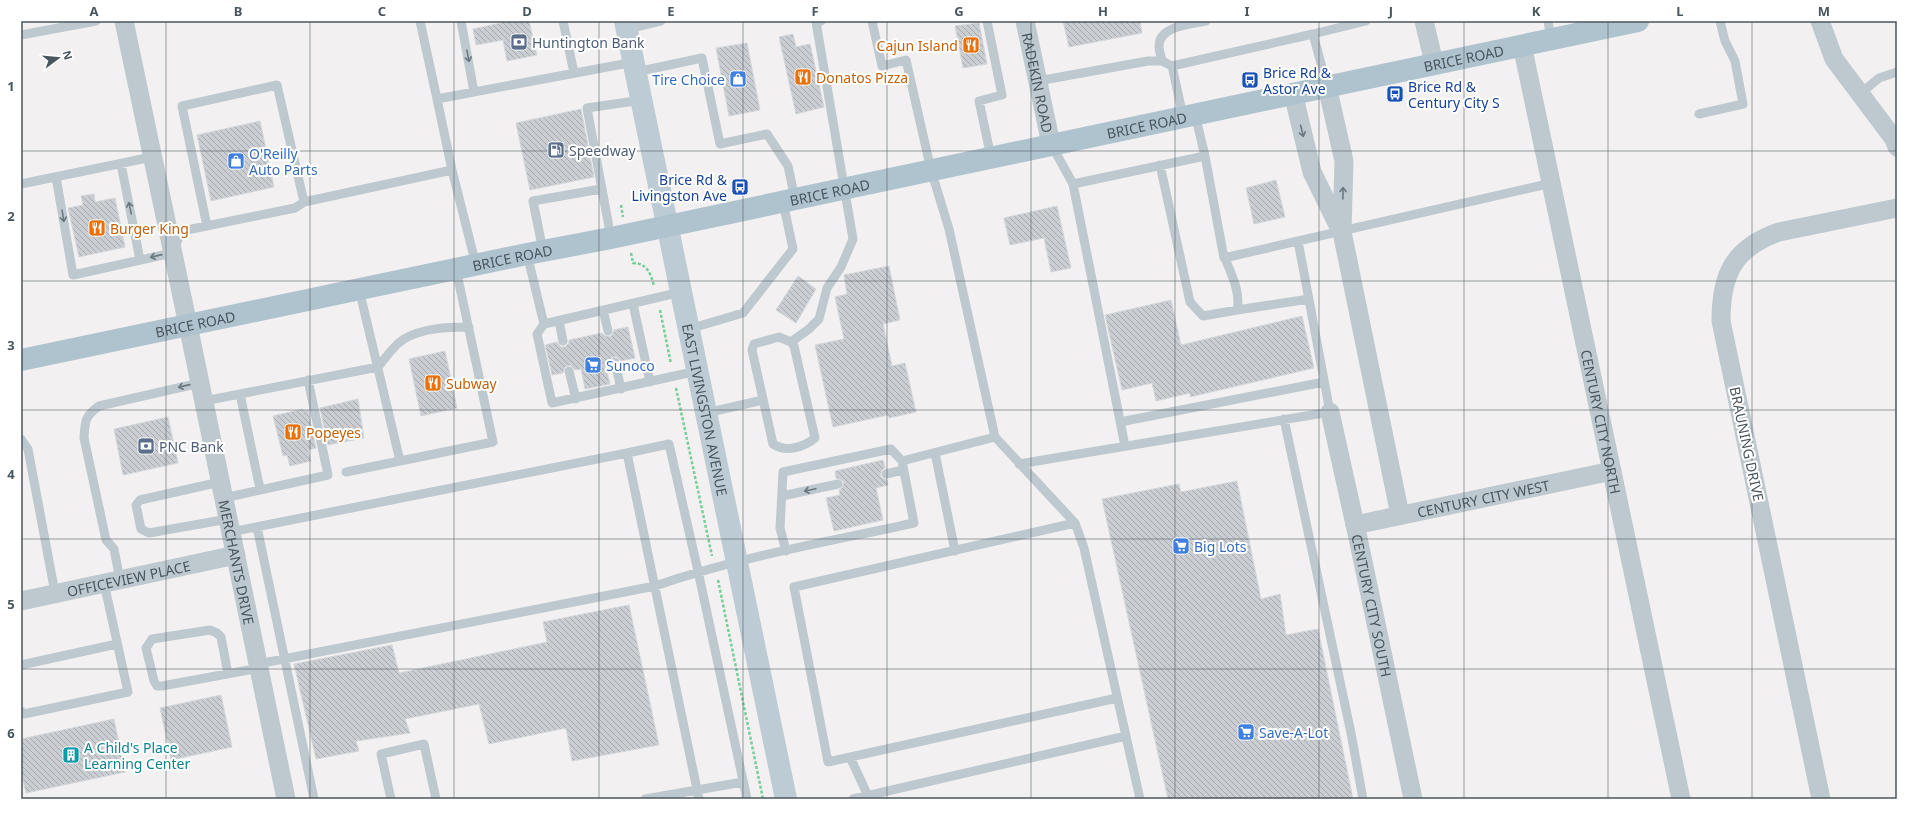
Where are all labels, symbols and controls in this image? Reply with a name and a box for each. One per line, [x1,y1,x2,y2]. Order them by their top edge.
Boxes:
text: A [90,2,99,20]
text: B [234,2,242,20]
text: C [378,2,386,20]
text: D [522,2,532,20]
text: E [667,2,675,20]
text: F [811,2,819,20]
text: G [954,2,964,20]
text: H [1098,2,1108,20]
text: I [1244,2,1250,20]
text: J [1388,2,1393,20]
text: K [1532,2,1541,20]
text: L [1676,2,1684,20]
text: M [1818,2,1830,20]
street label: RADEKIN ROAD [1018,31,1058,134]
bank icon: Huntington Bank [509,32,529,52]
place label: Huntington Bank [532,33,645,52]
restaurant icon: Cajun Island [961,35,981,55]
place label: Cajun Island [877,36,958,55]
north arrow [38,38,78,78]
street label: BRICE ROAD [1422,40,1505,76]
text: N [60,49,77,61]
one-way arrow [464,50,472,63]
place label: Brice Rd & Astor Ave [1263,63,1332,98]
restaurant icon: Donatos Pizza [793,67,813,87]
place label: Donatos Pizza [816,68,908,87]
shop icon: Tire Choice [728,69,748,89]
place label: Tire Choice [652,70,725,89]
bus stop icon: Brice Rd & Astor Ave [1240,70,1260,90]
text: 1 [7,77,15,95]
place label: Brice Rd & Century City S [1408,77,1500,112]
bus stop icon: Brice Rd & Century City S [1385,84,1405,104]
street label: BRICE ROAD [1105,107,1188,143]
one-way arrow [1299,124,1307,137]
fuel station icon: Speedway [546,140,566,160]
place label: Speedway [569,141,637,160]
place label: O'Reilly Auto Parts [249,144,318,179]
shop icon: O'Reilly Auto Parts [226,151,246,171]
place label: Brice Rd & Livingston Ave [632,170,728,205]
street label: BRICE ROAD [788,174,871,210]
bus stop icon: Brice Rd & Livingston Ave [730,177,750,197]
one-way arrow [1339,187,1347,200]
one-way arrow [125,202,133,215]
text: 2 [7,207,15,225]
one-way arrow [59,209,67,222]
restaurant icon: Burger King [87,218,107,238]
place label: Burger King [110,219,189,238]
street label: BRICE ROAD [471,240,554,275]
one-way arrow [150,253,163,261]
street label: BRICE ROAD [153,306,237,341]
street label: EAST LIVINGSTON AVENUE [678,322,733,498]
text: 3 [7,336,15,354]
street label: CENTURY CITY NORTH [1577,348,1626,496]
supermarket icon: Sunoco [583,355,603,375]
place label: Sunoco [606,356,655,375]
restaurant icon: Subway [423,373,443,393]
place label: Subway [446,374,498,393]
one-way arrow [178,383,191,391]
street label: BRAUNING DRIVE [1726,385,1768,503]
restaurant icon: Popeyes [283,422,303,442]
place label: Popeyes [306,423,361,442]
bank icon: PNC Bank [136,436,156,456]
place label: PNC Bank [159,437,224,456]
text: 4 [7,465,15,483]
street label: CENTURY CITY WEST [1415,475,1551,521]
one-way arrow [804,486,817,494]
street label: MERCHANTS DRIVE [215,498,259,626]
street label: CENTURY CITY SOUTH [1348,532,1397,679]
supermarket icon: Big Lots [1171,536,1191,556]
place label: Big Lots [1194,537,1247,556]
street label: OFFICEVIEW PLACE [65,556,192,600]
text: 5 [7,595,15,613]
supermarket icon: Save-A-Lot [1236,722,1256,742]
place label: Save-A-Lot [1259,723,1328,742]
text: 6 [7,724,15,742]
place label: A Child's Place Learning Center [84,738,190,773]
building icon: A Child's Place Learning Center [61,745,81,765]

